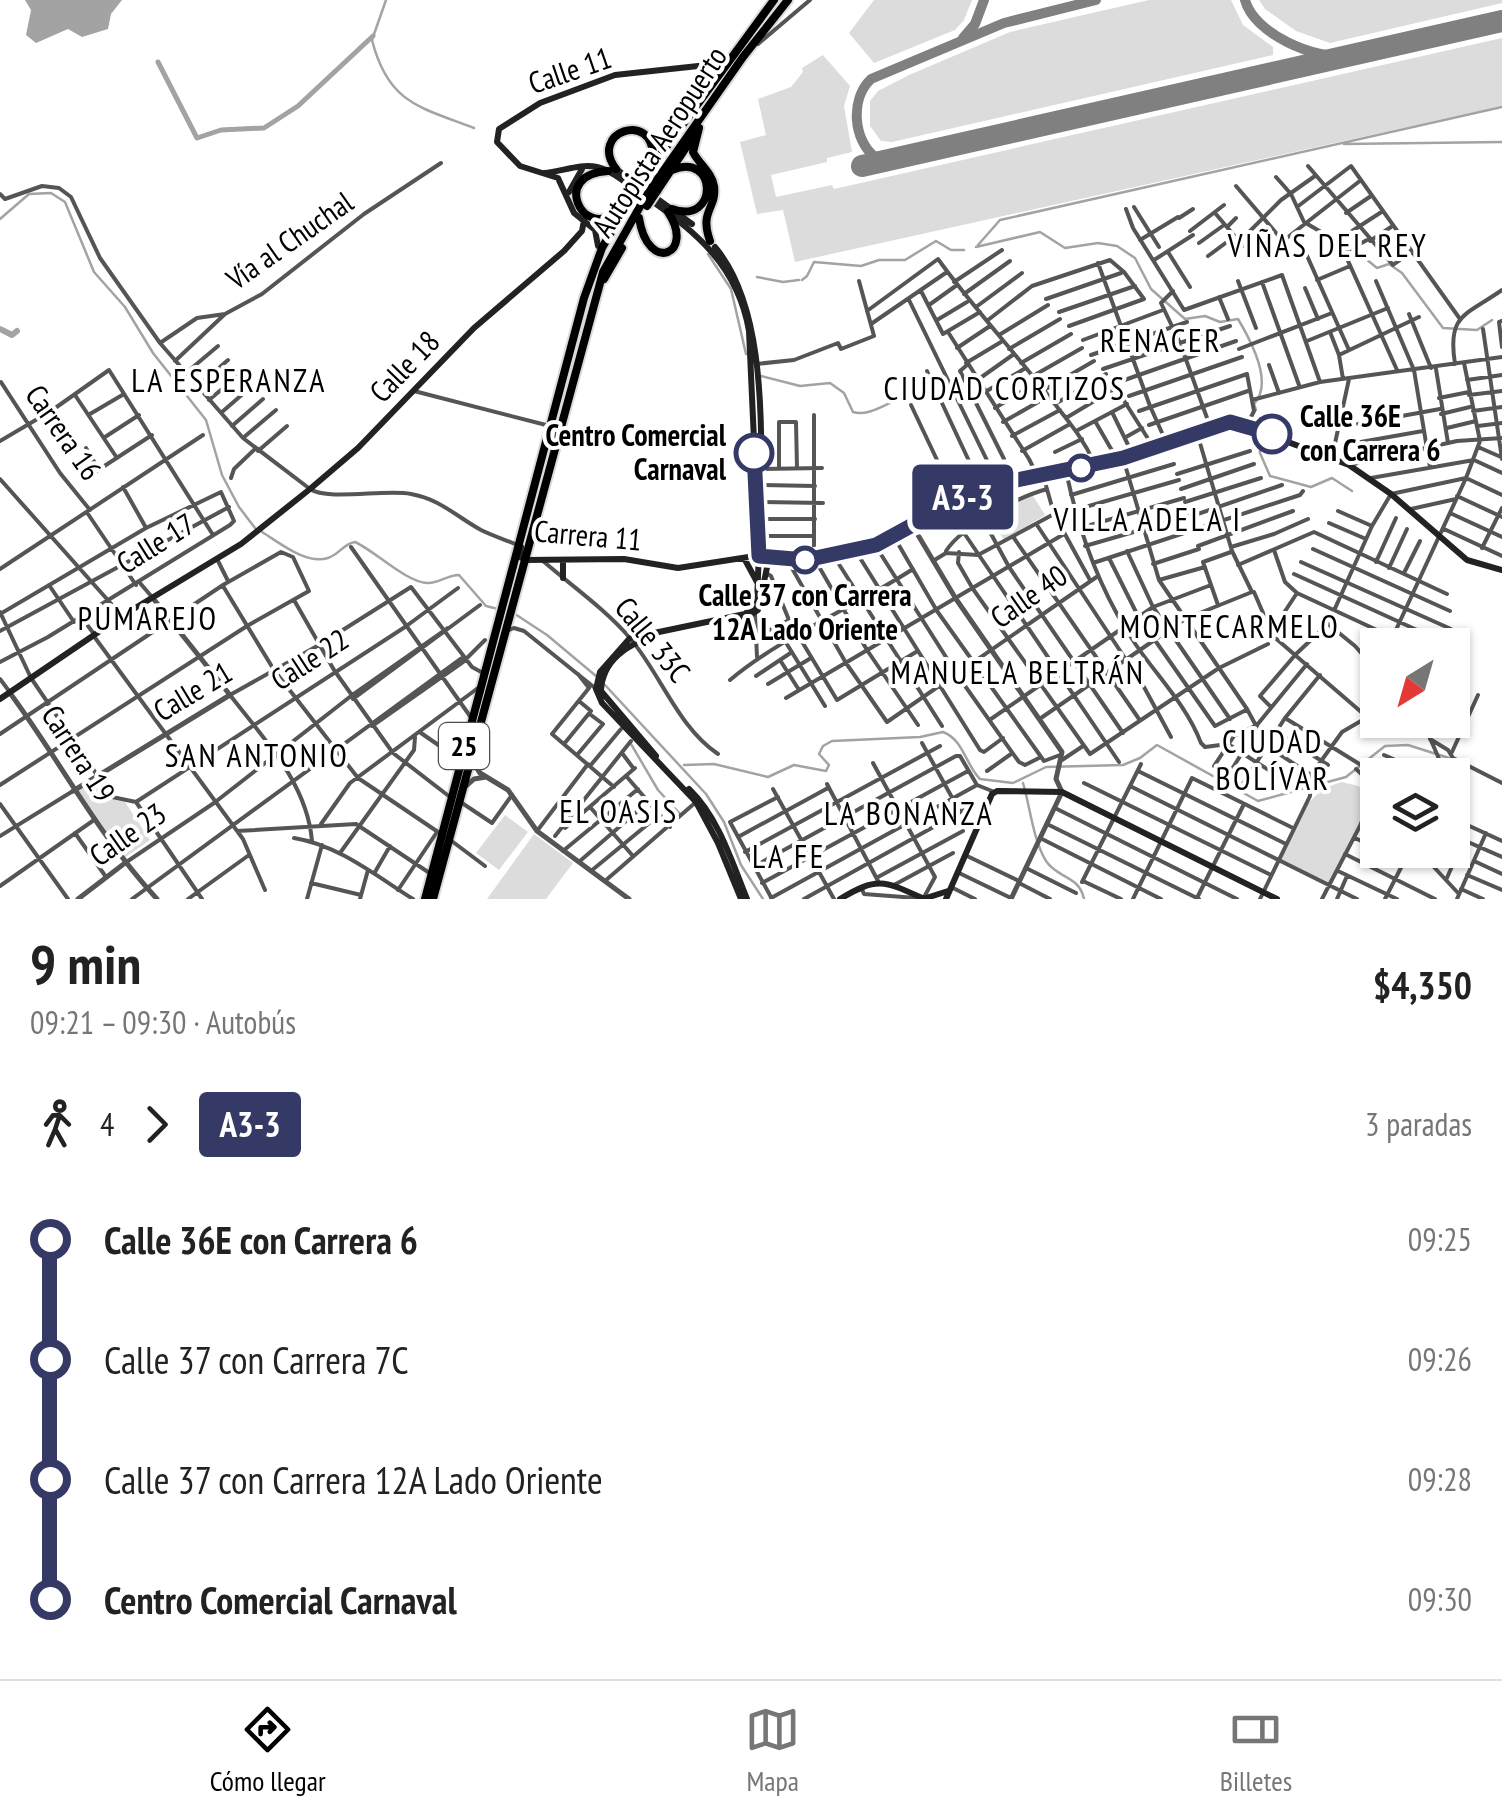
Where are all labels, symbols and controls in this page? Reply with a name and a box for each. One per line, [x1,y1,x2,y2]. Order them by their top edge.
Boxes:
street label: Calle 11 [523,37,616,102]
street label: Autopista Aeropuerto [583,39,735,244]
street label: Vía al Chuchal [217,182,360,298]
district label: VIÑAS DEL REY [1227,224,1428,266]
district label: RENACER [1100,319,1222,361]
street label: Calle 18 [360,322,448,410]
district label: LA ESPERANZA [131,359,327,401]
district label: CIUDAD CORTIZOS [884,367,1126,409]
street label: Carrera 16 [17,377,111,487]
place label: Calle 36E con Carrera 6 [1300,396,1441,469]
place label: Centro Comercial Carnaval [546,415,727,488]
marker: Calle 36E con Carrera 6 [1253,415,1291,453]
marker: Centro Comercial Carnaval [735,434,773,472]
unlabelled marker [1068,455,1094,481]
line badge: A3-3 [893,464,1033,530]
text: A3-3 [932,474,994,520]
district label: VILLA ADELA I [1053,498,1242,540]
street label: Calle 17 [109,504,202,582]
street label: Carrera 11 [533,510,644,559]
marker: Calle 37 con Carrera 12A Lado Oriente [792,547,818,573]
street label: Calle 40 [982,555,1074,636]
place label: Calle 37 con Carrera 12A Lado Oriente [698,575,912,648]
street label: Calle 33C [607,588,699,690]
district label: PUMAREJO [78,597,219,639]
district label: MONTECARMELO [1120,605,1340,647]
street label: Calle 22 [263,619,355,698]
north arrow [1360,628,1470,738]
map controls [1360,628,1470,868]
district label: MANUELA BELTRÁN [890,651,1146,693]
street label: Calle 21 [146,652,239,729]
street label: Carrera 19 [34,697,125,809]
district label: CIUDAD BOLÍVAR [1216,720,1330,799]
road number: 25 [439,723,489,769]
district label: SAN ANTONIO [165,734,349,776]
button: layers [1360,758,1470,868]
district label: EL OASIS [559,790,679,832]
district label: LA BONANZA [824,792,994,834]
street label: Calle 23 [81,793,173,874]
district label: LA FE [752,835,826,877]
text: 9 min [30,928,141,999]
text: $4,350 [1373,960,1472,1009]
text: 09:21 – 09:30 · Autobús [30,1001,296,1043]
icon: walk [30,1097,85,1152]
icon: forward [129,1097,184,1152]
text: A3-3 [219,1101,281,1147]
text: 4 [100,1103,114,1145]
text: 3 paradas [1365,1103,1472,1145]
text: Calle 36E con Carrera 6 [104,1215,418,1264]
text: 09:25 [1408,1218,1472,1260]
text: Calle 37 con Carrera 7C [104,1335,409,1384]
text: 09:26 [1408,1338,1472,1380]
text: Calle 37 con Carrera 12A Lado Oriente [104,1455,603,1504]
text: 09:28 [1408,1458,1472,1500]
text: Centro Comercial Carnaval [104,1575,457,1624]
text: 09:30 [1408,1578,1472,1620]
tab: Cómo llegar [210,1702,326,1799]
tab: Mapa [745,1702,800,1799]
tab: Billetes [1220,1702,1292,1799]

